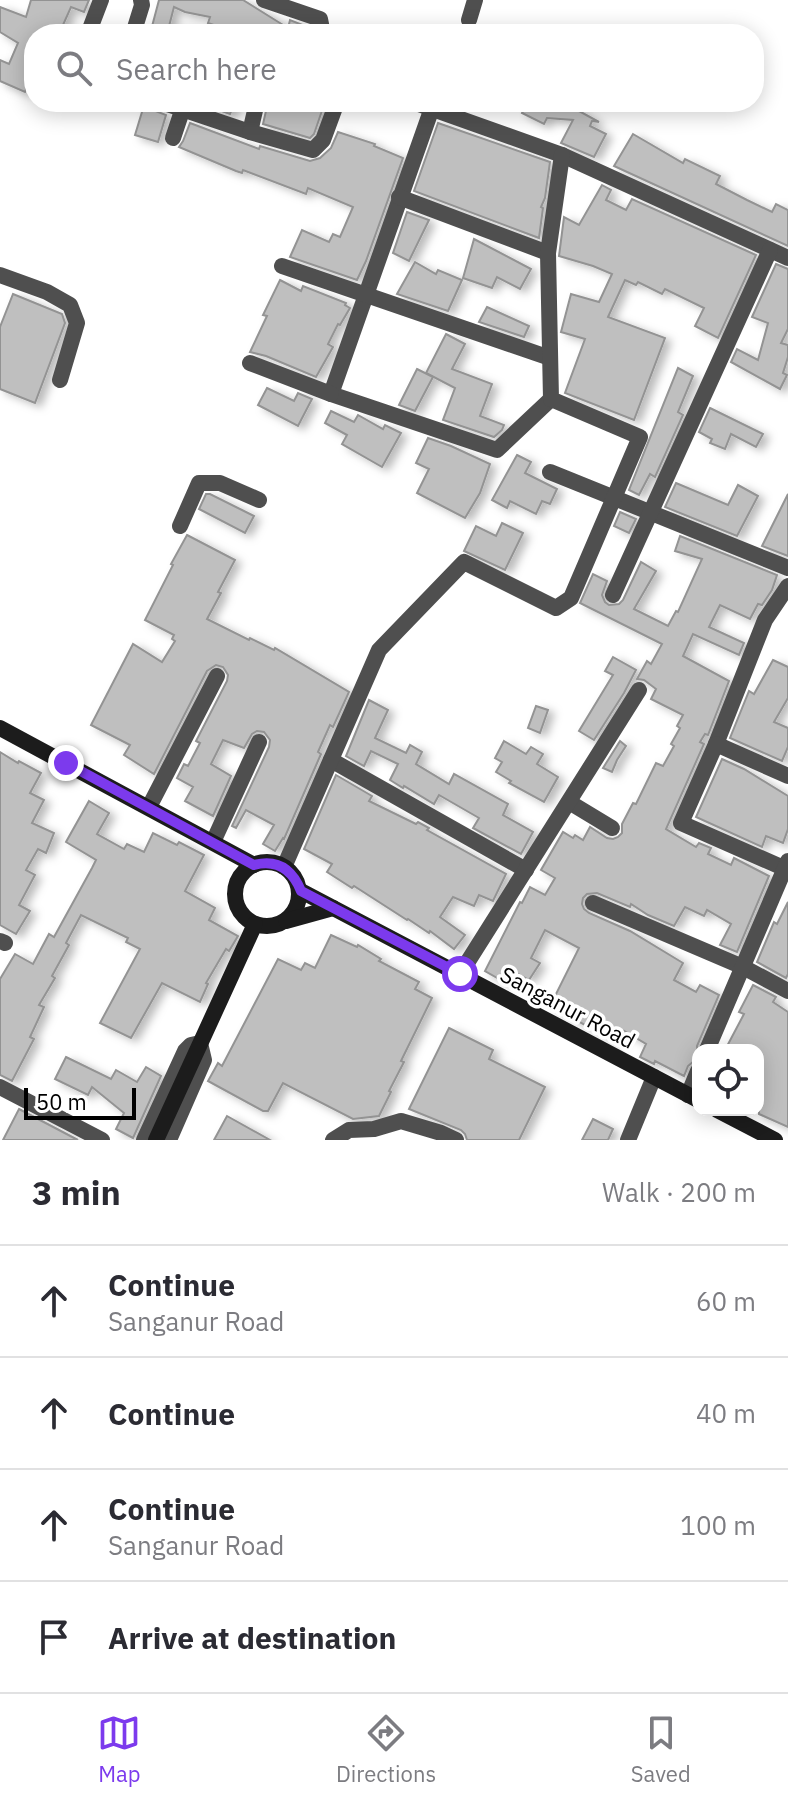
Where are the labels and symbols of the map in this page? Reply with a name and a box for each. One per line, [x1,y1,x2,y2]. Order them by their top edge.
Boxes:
route end [48,745,84,781]
route start [442,956,478,992]
street label: Sanganur Road [495,959,641,1055]
scale bar [24,1084,136,1120]

